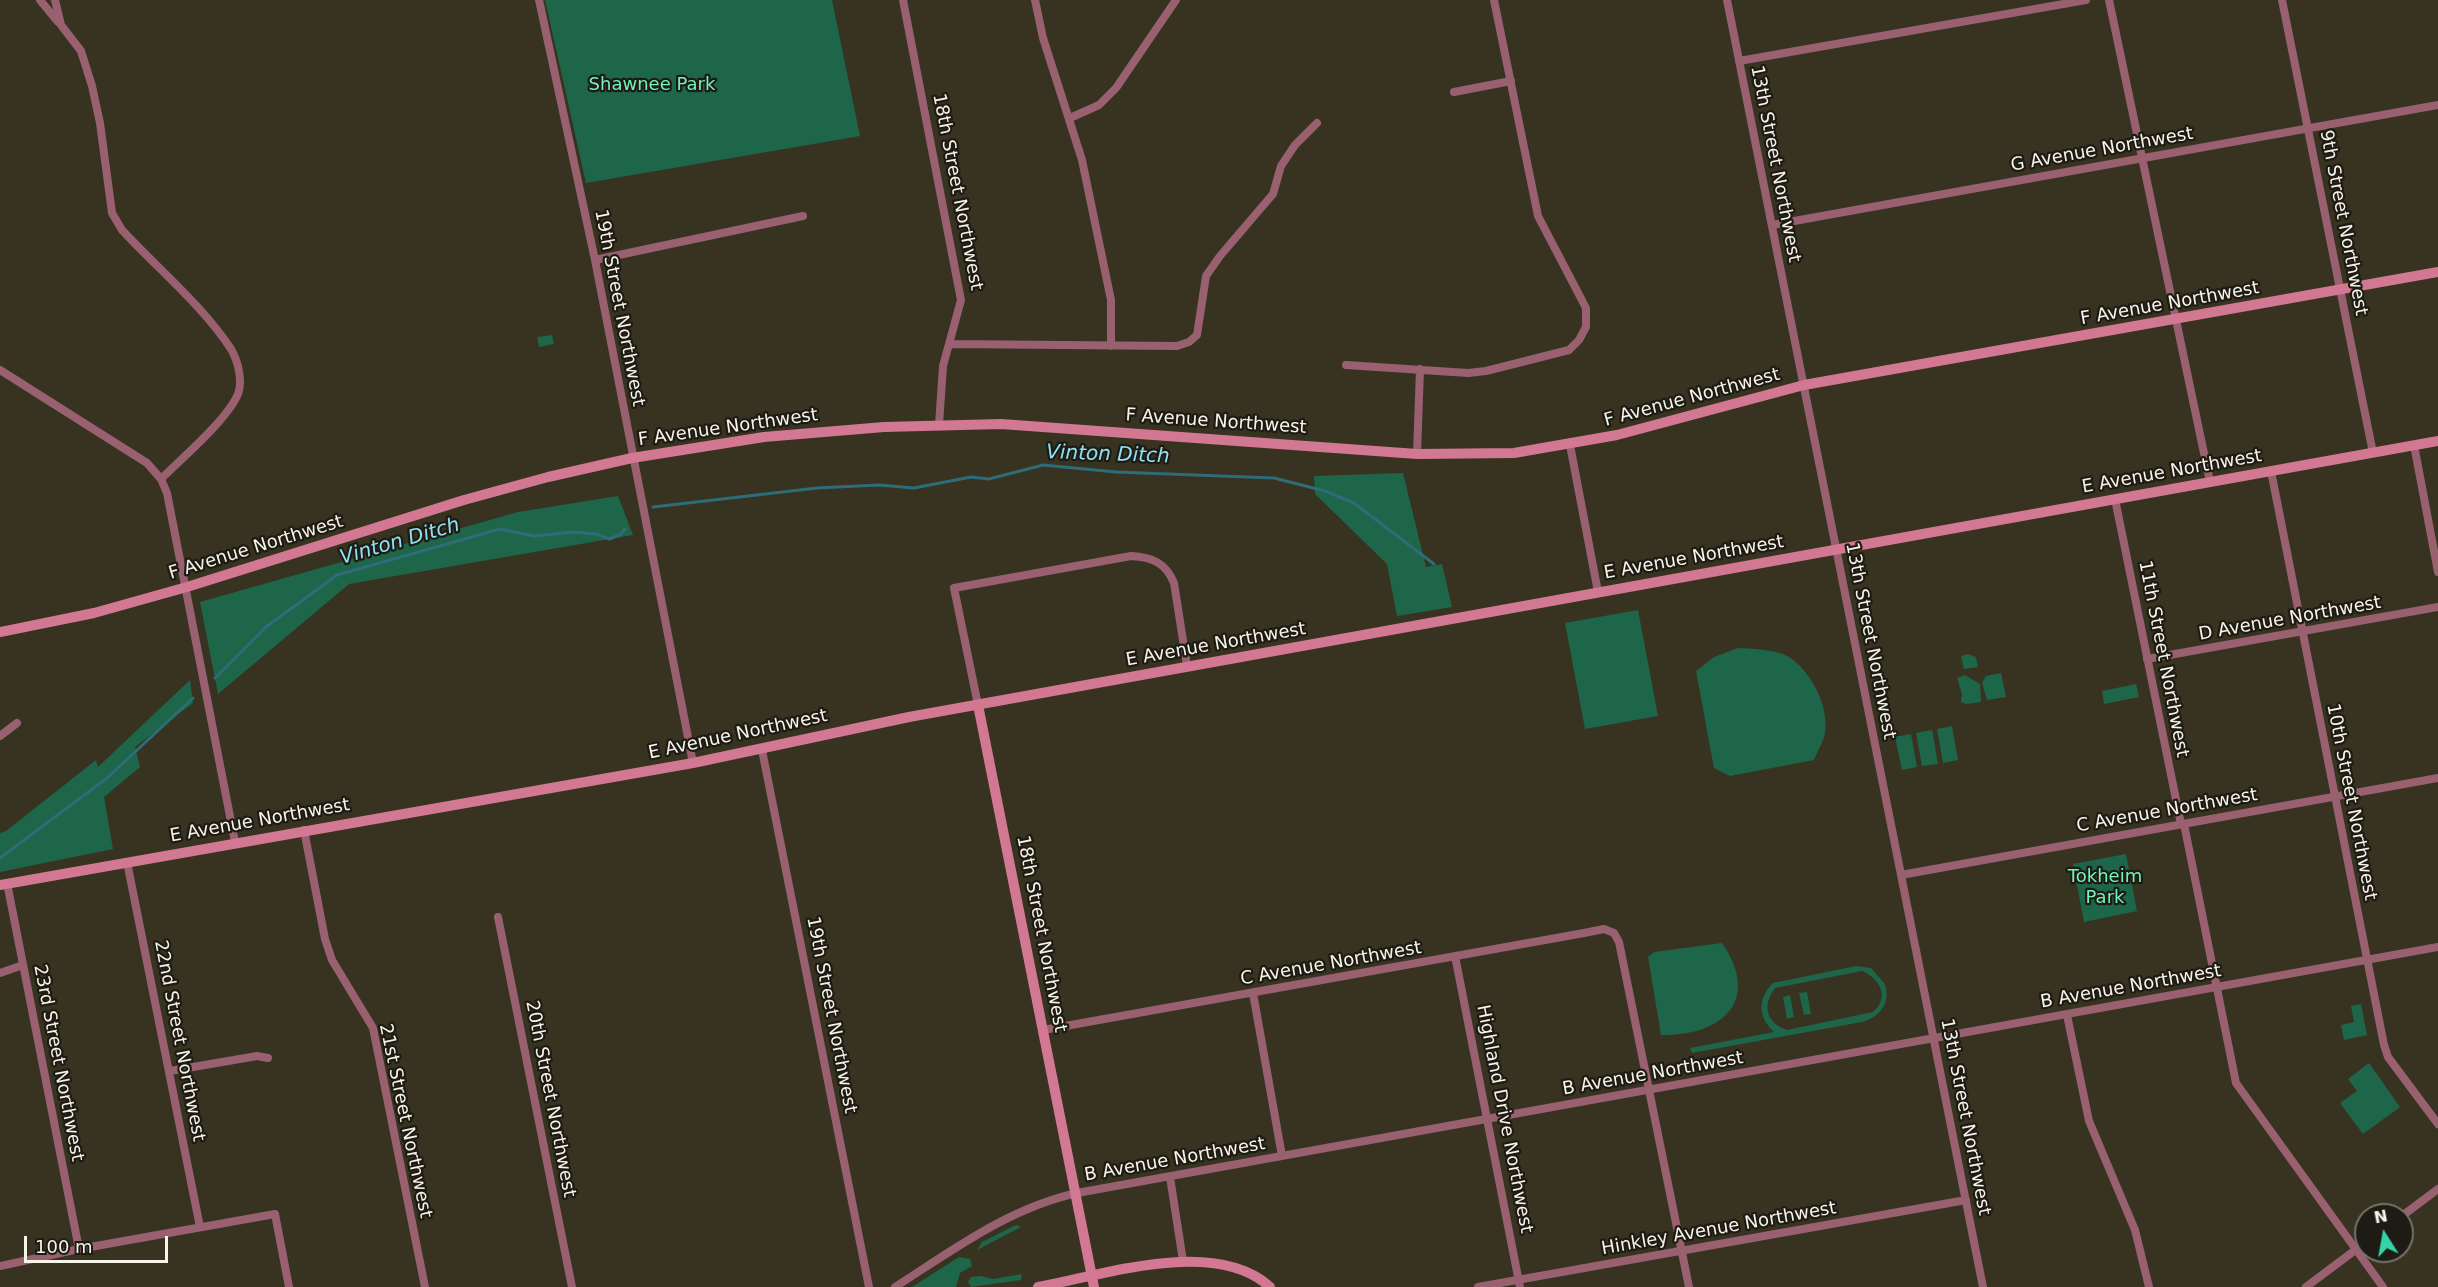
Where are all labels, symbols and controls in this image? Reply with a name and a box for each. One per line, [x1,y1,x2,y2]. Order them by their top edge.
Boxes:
street label: 13th Street Northwest [1745,64,1805,264]
park label: Shawnee Park [589,74,715,96]
street label: 18th Street Northwest [927,92,987,292]
street label: G Avenue Northwest [2009,123,2195,177]
street label: 9th Street Northwest [2314,128,2372,318]
street label: 19th Street Northwest [589,208,649,408]
street label: F Avenue Northwest [2079,278,2261,330]
street label: F Avenue Northwest [1602,364,1782,432]
street label: F Avenue Northwest [637,405,819,451]
street label: F Avenue Northwest [1125,405,1307,439]
water label: Vinton Ditch [1046,441,1170,469]
street label: E Avenue Northwest [2080,446,2264,498]
street label: F Avenue Northwest [166,511,346,585]
water label: Vinton Ditch [337,513,463,571]
street label: E Avenue Northwest [1602,532,1786,584]
street label: 13th Street Northwest [1840,541,1900,741]
street label: 11th Street Northwest [2133,559,2193,759]
street label: D Avenue Northwest [2197,592,2383,646]
street label: E Avenue Northwest [1124,619,1308,671]
street label: 10th Street Northwest [2321,702,2381,902]
street label: E Avenue Northwest [647,705,829,765]
street label: C Avenue Northwest [2075,784,2259,838]
street label: E Avenue Northwest [168,795,352,847]
street label: 18th Street Northwest [1011,834,1071,1034]
park label: Tokheim Park [2068,866,2142,908]
street label: 19th Street Northwest [801,915,861,1115]
street label: C Avenue Northwest [1239,937,1423,991]
street label: 22nd Street Northwest [149,939,209,1143]
street label: B Avenue Northwest [2039,960,2223,1014]
street label: 23rd Street Northwest [28,963,88,1163]
street label: 20th Street Northwest [520,999,580,1199]
street label: Highland Drive Northwest [1471,1003,1537,1235]
street label: 13th Street Northwest [1935,1017,1995,1217]
street label: 21st Street Northwest [374,1022,436,1220]
street label: B Avenue Northwest [1561,1047,1745,1101]
street label: B Avenue Northwest [1083,1133,1267,1187]
street label: Hinkley Avenue Northwest [1600,1198,1838,1260]
north arrow [2354,1203,2414,1263]
text: N [2372,1206,2389,1227]
scale bar [27,1224,171,1262]
text: 100 m [35,1236,93,1257]

